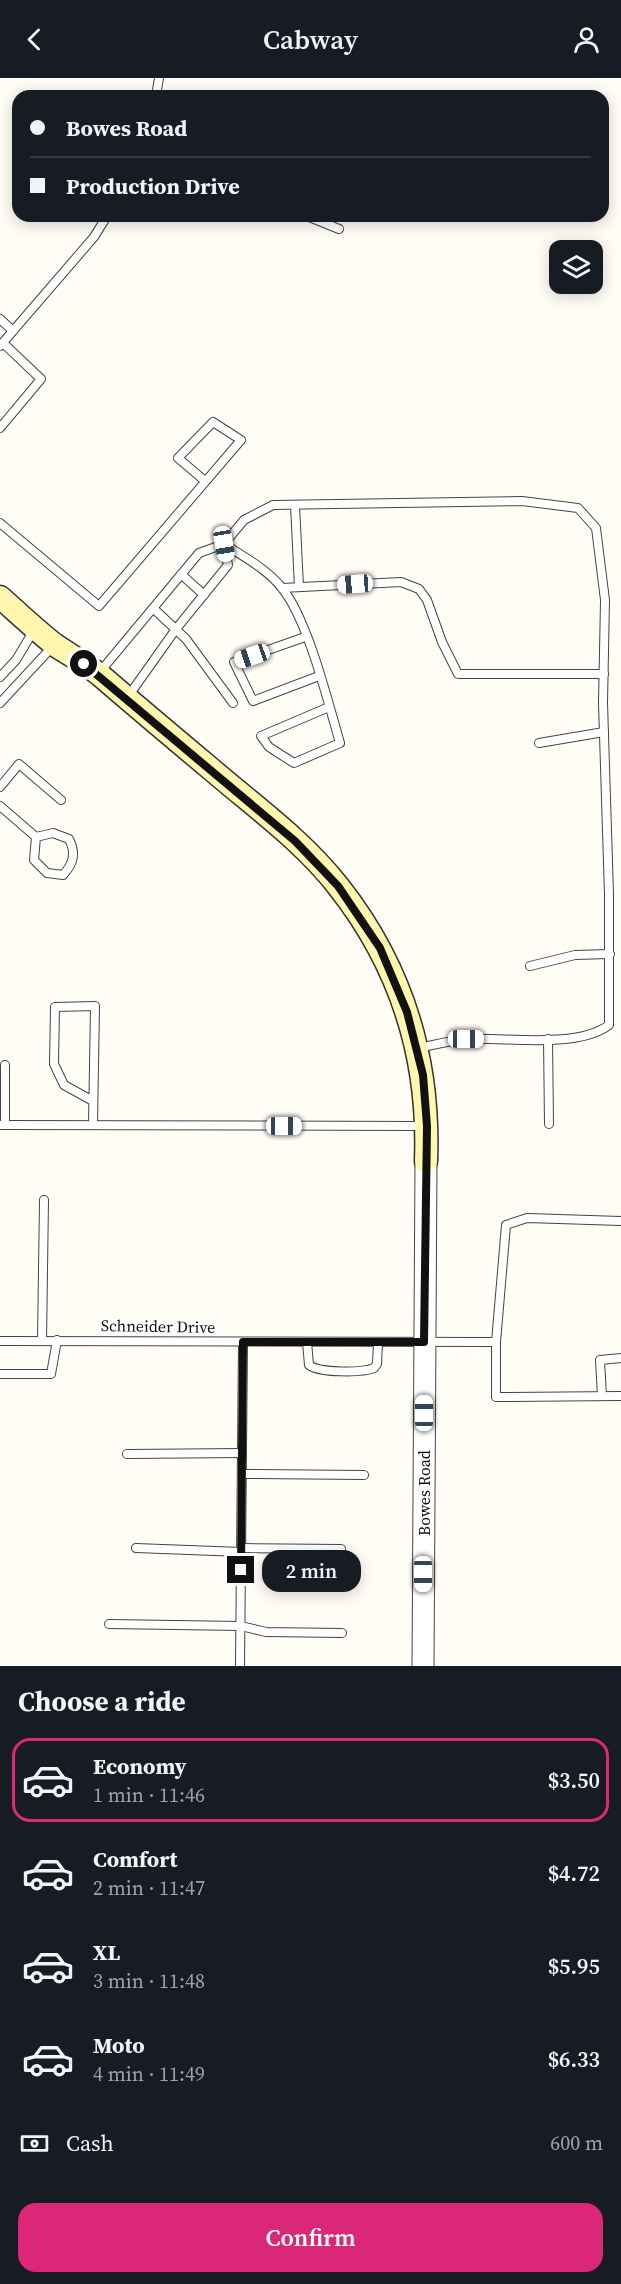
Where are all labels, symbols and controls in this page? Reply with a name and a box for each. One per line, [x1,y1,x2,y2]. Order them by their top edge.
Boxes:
text: Cabway [263,21,358,58]
icon: back [18,23,51,56]
icon: person [570,23,603,56]
text: Bowes Road [66,113,187,143]
text: Production Drive [66,171,240,201]
map controls [549,240,603,294]
button: layers [549,240,603,294]
car [212,525,236,563]
car [336,574,374,594]
car [232,642,272,670]
route start [70,650,97,677]
car [448,1030,484,1048]
car [266,1117,302,1135]
street label: Schneider Drive [101,1314,215,1338]
car [415,1395,433,1431]
street label: Bowes Road [413,1450,435,1536]
callout: 2 min [262,1549,361,1591]
route end [227,1556,254,1583]
car [414,1556,432,1592]
text: 2 min [286,1557,337,1585]
text: Choose a ride [18,1683,186,1720]
text: Economy [93,1751,187,1781]
icon: car [21,1753,75,1807]
text: $3.50 [548,1765,600,1795]
text: 1 min · 11:46 [93,1781,205,1809]
text: Comfort [93,1844,177,1874]
icon: car [21,1846,75,1900]
text: $4.72 [548,1858,600,1888]
text: 2 min · 11:47 [93,1874,205,1902]
text: XL [93,1937,120,1967]
icon: car [21,1939,75,1993]
text: $5.95 [548,1951,600,1981]
text: 3 min · 11:48 [93,1967,205,1995]
text: Moto [93,2030,145,2060]
icon: car [21,2032,75,2086]
text: $6.33 [548,2044,600,2074]
text: 4 min · 11:49 [93,2060,205,2088]
icon: cash [18,2127,51,2160]
text: Cash [66,2128,114,2158]
text: 600 m [550,2129,603,2157]
button: Confirm [18,2203,603,2272]

